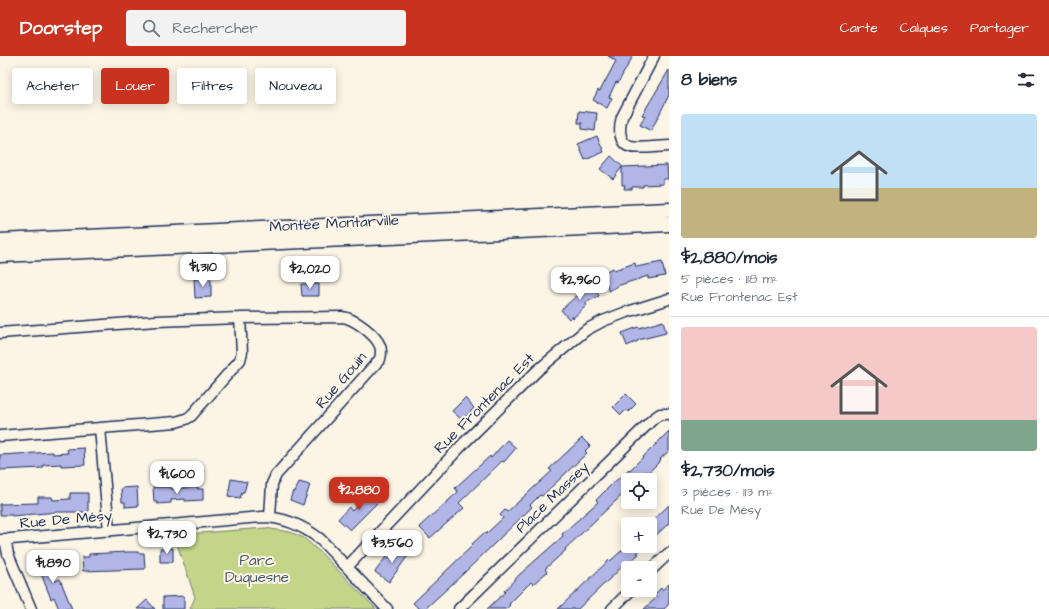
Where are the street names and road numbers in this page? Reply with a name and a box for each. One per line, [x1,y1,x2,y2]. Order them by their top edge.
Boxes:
street label: Montée Montarville [269,210,399,237]
street label: Rue Gouin [311,347,372,413]
street label: Rue Frontenac Est [429,348,539,458]
street label: Place Massey [511,457,594,538]
street label: Rue De Mésy [19,505,113,535]

